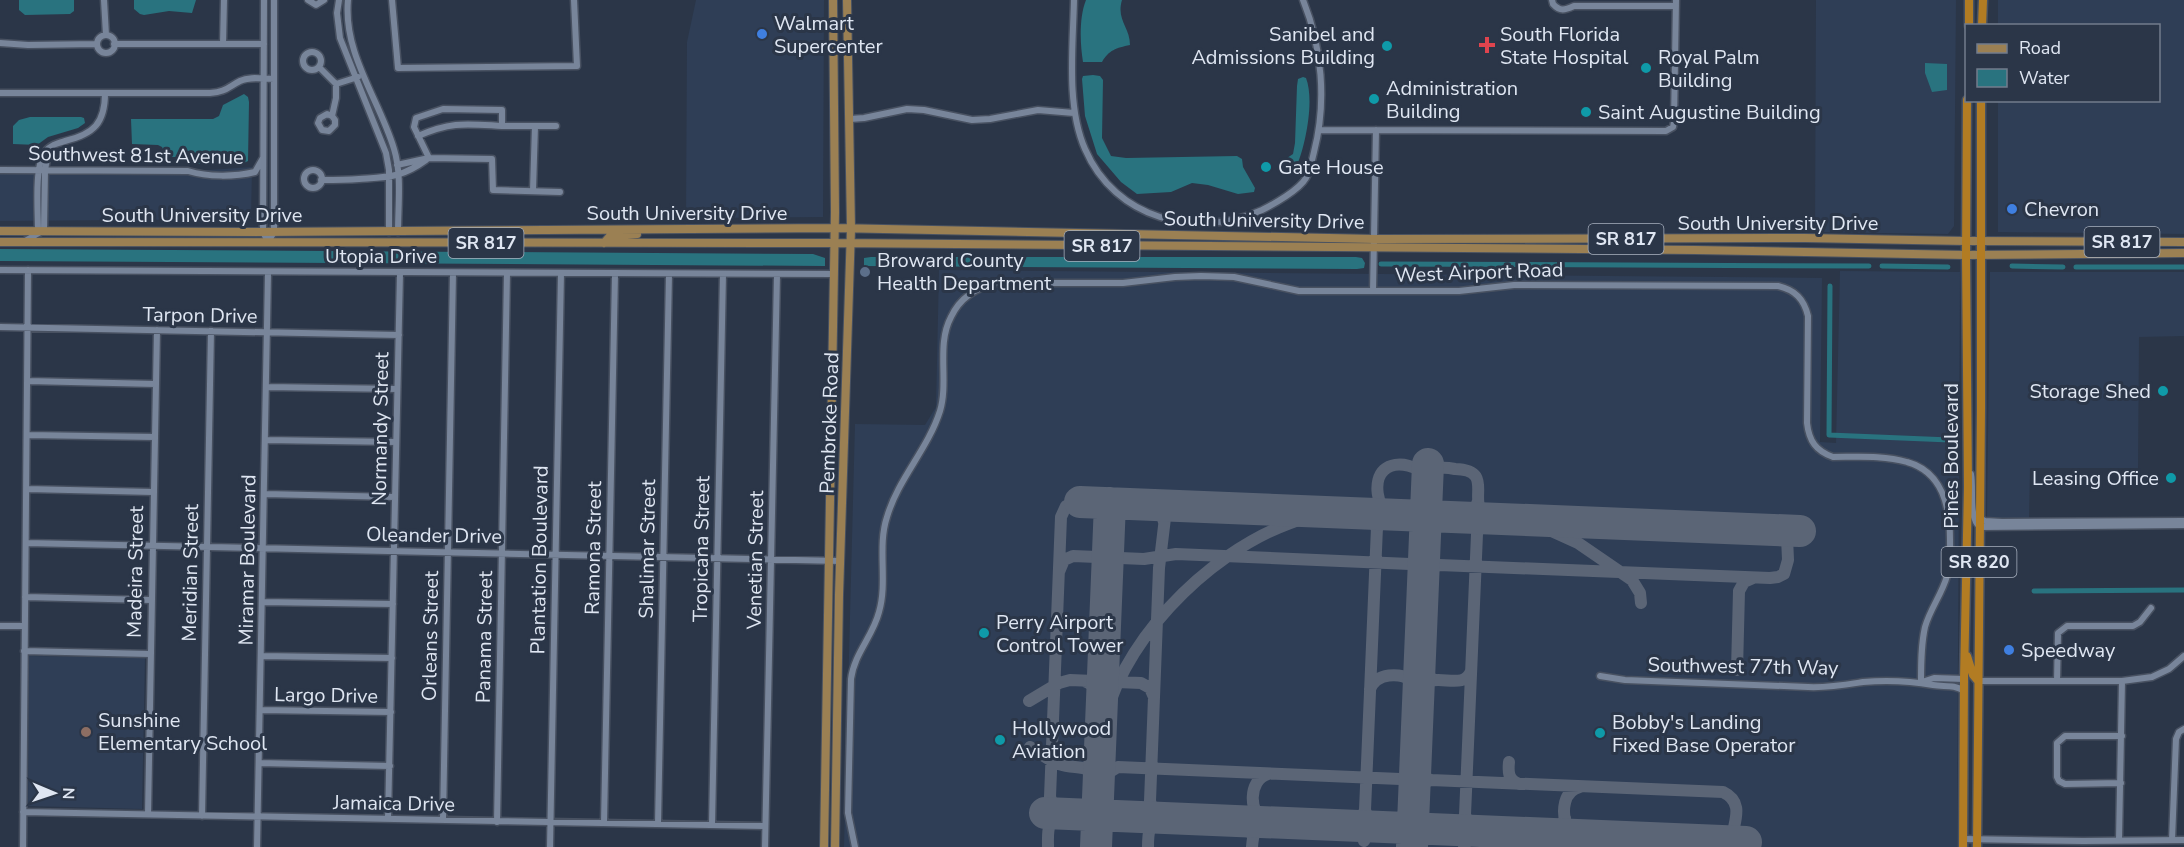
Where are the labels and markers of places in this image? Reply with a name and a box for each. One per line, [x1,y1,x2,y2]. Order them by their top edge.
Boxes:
place label: Walmart Supercenter [774,10,883,60]
place label: Sanibel and Admissions Building [1191,21,1375,71]
place label: South Florida State Hospital [1500,21,1628,71]
marker: Walmart Supercenter [755,27,769,41]
marker: South Florida State Hospital [1478,36,1496,54]
marker: Sanibel and Admissions Building [1380,39,1394,53]
place label: Royal Palm Building [1658,44,1760,94]
marker: Royal Palm Building [1639,61,1653,75]
place label: Administration Building [1386,75,1518,125]
marker: Administration Building [1367,92,1381,106]
place label: Saint Augustine Building [1598,99,1821,126]
marker: Saint Augustine Building [1579,105,1593,119]
place label: Gate House [1278,154,1384,181]
marker: Gate House [1259,160,1273,174]
place label: Chevron [2024,196,2099,223]
marker: Chevron [2005,202,2019,216]
place label: Broward County Health Department [877,247,1052,297]
marker: Broward County Health Department [858,265,872,279]
place label: Storage Shed [2030,378,2151,405]
marker: Storage Shed [2156,384,2170,398]
place label: Leasing Office [2032,465,2159,492]
marker: Leasing Office [2164,471,2178,485]
place label: Perry Airport Control Tower [996,609,1123,659]
marker: Perry Airport Control Tower [977,626,991,640]
place label: Speedway [2021,637,2116,664]
marker: Speedway [2002,643,2016,657]
place label: Sunshine Elementary School [98,707,267,757]
place label: Bobby's Landing Fixed Base Operator [1612,709,1795,759]
place label: Hollywood Aviation [1012,715,1111,765]
marker: Sunshine Elementary School [79,725,93,739]
marker: Bobby's Landing Fixed Base Operator [1593,726,1607,740]
marker: Hollywood Aviation [993,733,1007,747]

